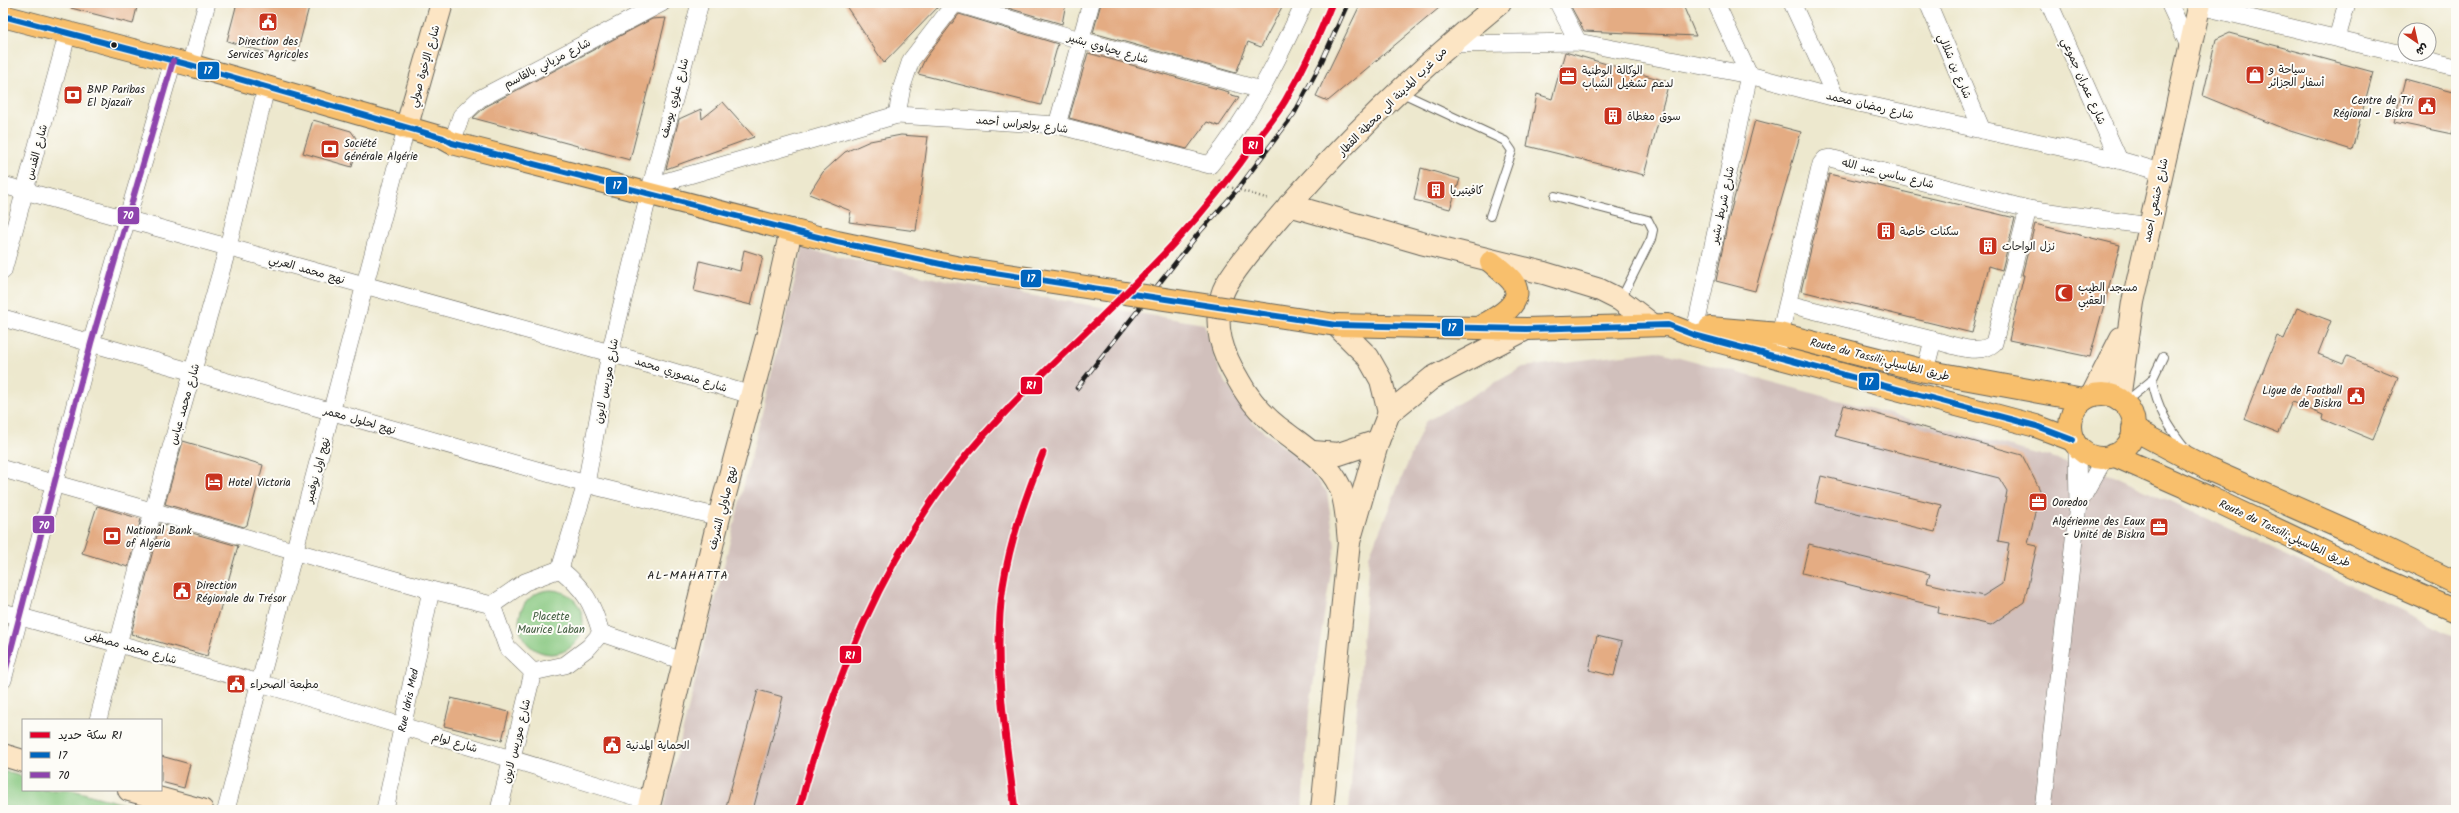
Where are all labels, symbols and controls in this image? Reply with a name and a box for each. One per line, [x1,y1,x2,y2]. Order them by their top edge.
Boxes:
public building icon: Direction des Services Agricoles [257,11,279,33]
north arrow [2397,22,2437,62]
street label: شارع الإخوة صولي [405,23,446,110]
street label: شارع يحياوي بشير [1064,28,1150,69]
street label: شارع بن شلالي [1931,31,1976,102]
place label: Direction des Services Agricoles [227,33,309,64]
street label: شارع مزياني بالقاسم [501,34,595,94]
street label: شارع عمران جموعي [2055,35,2110,128]
text: ش [2412,39,2432,60]
unlabelled marker [109,40,119,50]
street label: من غرب المدينة الى محطة القطار [1333,43,1451,161]
street label: شارع علوي يوسف [656,56,694,140]
line badge: 17 [197,61,220,80]
place label: سياحة و أسفار الجزائر [2268,61,2324,92]
text: 17 [204,62,213,80]
place label: الوكالة الوطنية لدعم تشغيل الشباب [1582,62,1673,93]
shop icon: سياحة و أسفار الجزائر [2244,64,2266,86]
office icon: الوكالة الوطنية لدعم تشغيل الشباب [1557,65,1579,87]
place label: BNP Paribas El Djazaïr [87,81,145,112]
bank icon: BNP Paribas El Djazaïr [62,84,84,106]
street label: شارع رمضان محمد [1824,87,1915,125]
place label: Centre de Tri Régional - Biskra [2333,92,2413,123]
public building icon: Centre de Tri Régional - Biskra [2416,95,2438,117]
building icon: سوق مغطاة [1602,105,1624,127]
place label: سوق مغطاة [1627,108,1681,126]
street label: شارع بولعراس أحمد [975,111,1069,139]
street label: شارع القدس [21,122,53,182]
place label: Société Générale Algérie [344,135,418,166]
line badge: R1 [1242,136,1264,155]
text: R1 [1248,137,1259,155]
bank icon: Société Générale Algérie [319,138,341,160]
street label: شارع ساسي عبد الله [1839,154,1936,195]
street label: شارع خشعي احمد [2138,156,2175,244]
street label: شارع شريط بشير [1706,165,1740,247]
line badge: 17 [605,176,628,195]
text: 17 [613,177,622,195]
building icon: كافيتيريا [1425,179,1447,201]
place label: كافيتيريا [1450,182,1484,200]
line badge: 70 [117,206,140,225]
text: 70 [123,207,134,225]
building icon: سكنات خاصة [1875,220,1897,242]
place label: سكنات خاصة [1900,223,1959,241]
building icon: نزل الواحات [1977,235,1999,257]
place label: نزل الواحات [2002,238,2055,256]
street label: نهج محمد العربي [266,250,347,290]
line badge: 17 [1020,269,1042,288]
text: 17 [1027,270,1036,288]
place label: مسجد الطيب العقبي [2078,279,2138,311]
mosque icon: مسجد الطيب العقبي [2053,282,2075,304]
line badge: 17 [1441,318,1464,337]
text: 17 [1448,319,1457,337]
street label: Route du Tassili;طريق الطاسيلي [1808,334,1952,387]
street label: شارع موريس لابون [590,337,624,425]
street label: شارع منصوري محمد [632,352,729,398]
street label: شارع محمد عباس [165,362,205,447]
line badge: 17 [1858,372,1880,391]
text: 17 [1865,373,1874,391]
line badge: R1 [1020,376,1043,395]
text: R1 [1026,377,1037,395]
place label: Ligue de Football de Biskra [2262,382,2342,413]
public building icon: Ligue de Football de Biskra [2345,385,2367,407]
street label: نهج لحلول معمر [321,402,398,440]
street label: نهج اول نوفمبر [300,435,335,506]
street label: نهج صاولي الشربف [704,464,743,552]
hotel icon: Hotel Victoria [203,471,225,493]
place label: Hotel Victoria [228,474,291,492]
office icon: Ooredoo [2027,491,2049,513]
place label: Ooredoo [2052,494,2088,512]
street label: Route du Tassili;طريق الطاسيلي [2215,495,2353,573]
place label: Algérienne des Eaux - Unité de Biskra [2052,513,2145,544]
line badge: 70 [32,515,55,534]
office icon: Algérienne des Eaux - Unité de Biskra [2148,516,2170,538]
text: 70 [39,517,50,535]
place label: National Bank of Algeria [126,522,193,553]
bank icon: National Bank of Algeria [101,525,123,547]
district label: AL-MAHATTA [647,566,729,585]
place label: Direction Régionale du Trésor [196,577,287,608]
public building icon: Direction Régionale du Trésor [171,580,193,602]
park label: Placette Maurice Laban [517,608,585,639]
street label: شارع محمد مصطفى [83,626,179,670]
line badge: R1 [839,645,862,664]
text: R1 [845,647,856,665]
street label: Rue Idris Med [393,667,424,734]
public building icon: مطبعة الصحراء [225,673,247,695]
place label: مطبعة الصحراء [250,676,319,694]
street label: شارع موريس لابون [498,697,536,786]
legend [22,719,162,791]
text: سكة حديد R1 [58,726,123,745]
street label: شارع لوام [430,728,479,758]
public building icon: الحماية المدنية [601,734,623,756]
place label: الحماية المدنية [626,737,689,755]
text: 17 [58,746,68,765]
text: 70 [58,766,70,785]

